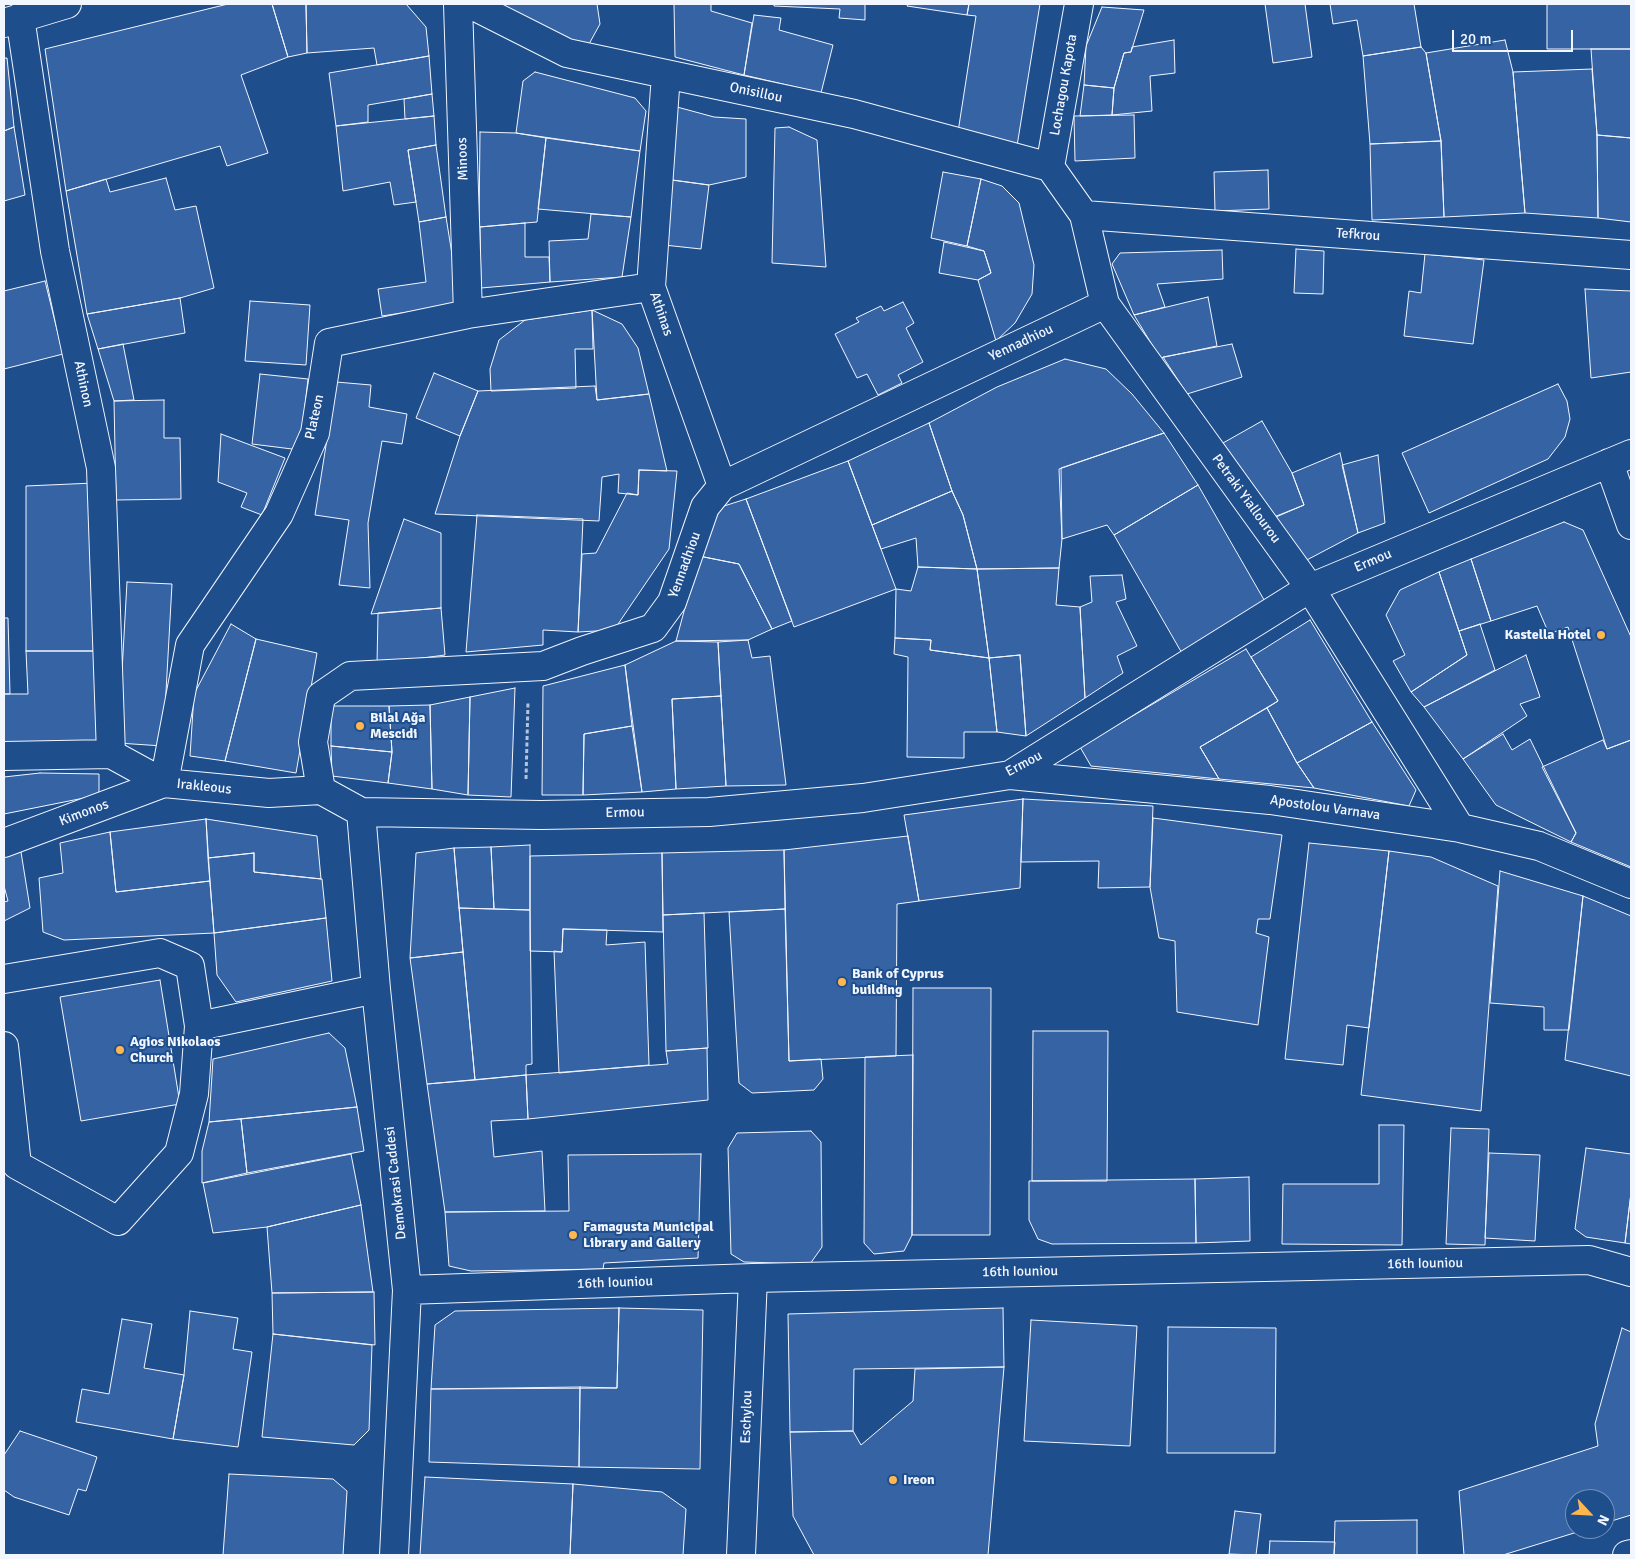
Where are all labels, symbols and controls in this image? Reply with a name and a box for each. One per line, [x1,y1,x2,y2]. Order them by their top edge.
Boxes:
scale bar [1455,20,1576,52]
text: 20 m [1460,30,1491,48]
street label: Lochagou Kapota [1047,33,1081,137]
street label: Onisillou [728,79,784,107]
street label: Minoos [454,137,472,181]
street label: Tefkrou [1335,225,1381,245]
street label: Athinas [646,290,676,338]
street label: Yennadhiou [986,321,1056,365]
street label: Athinon [70,359,96,409]
street label: Plateon [302,393,328,441]
street label: Petraki Yiallourou [1208,451,1284,547]
street label: Yennadhiou [665,530,705,600]
street label: Ermou [1352,546,1394,576]
place label: Kastella Hotel [1505,627,1591,643]
marker: Kastella Hotel [1595,629,1607,641]
place label: Bilal Ağa Mescidi [370,710,425,742]
marker: Bilal Ağa Mescidi [354,720,366,732]
street label: Ermou [1003,747,1045,781]
street label: Irakleous [176,776,232,798]
street label: Apostolou Varnava [1269,792,1381,824]
street label: Kimonos [57,796,111,830]
street label: Ermou [605,804,645,822]
place label: Bank of Cyprus building [852,966,944,999]
marker: Bank of Cyprus building [836,976,848,988]
place label: Agios Nikolaos Church [130,1034,220,1066]
marker: Agios Nikolaos Church [114,1044,126,1056]
street label: Demokrasi Caddesi [382,1125,410,1241]
place label: Famagusta Municipal Library and Gallery [583,1219,714,1252]
marker: Famagusta Municipal Library and Gallery [567,1229,579,1241]
street label: 16th Iouniou [1387,1255,1463,1273]
street label: 16th Iouniou [982,1263,1058,1281]
street label: 16th Iouniou [577,1273,653,1293]
street label: Eschylou [738,1390,756,1444]
place label: Ireon [903,1472,935,1488]
marker: Ireon [887,1474,899,1486]
north arrow [1565,1489,1615,1539]
text: N [1593,1512,1613,1528]

